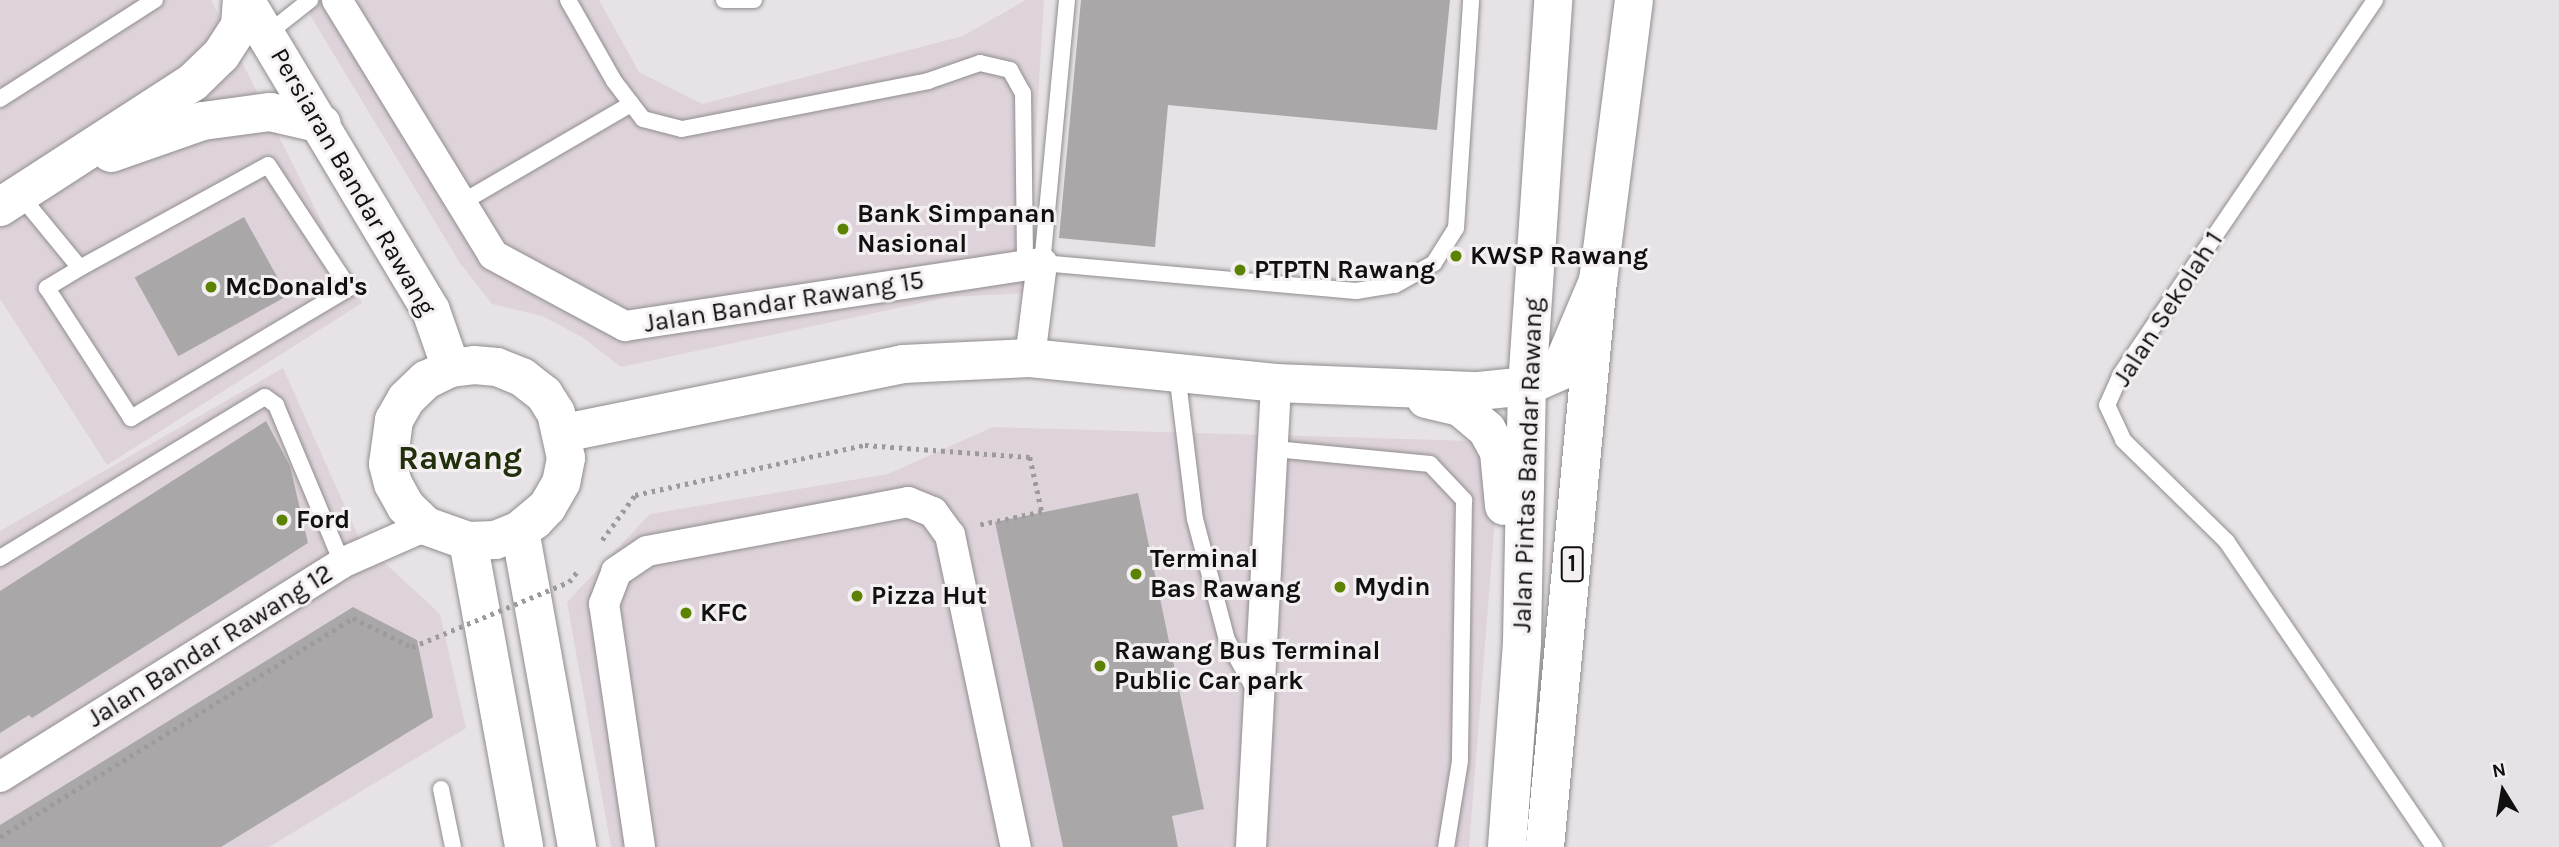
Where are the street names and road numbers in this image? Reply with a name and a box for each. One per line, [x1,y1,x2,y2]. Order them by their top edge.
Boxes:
street label: Persiaran Bandar Rawang [264,43,442,321]
street label: Jalan Sekolah 1 [2106,226,2230,392]
street label: Jalan Bandar Rawang 15 [642,264,926,340]
street label: Jalan Pintas Bandar Rawang [1507,297,1549,633]
road number: 1 [1560,544,1584,584]
street label: Jalan Bandar Rawang 12 [82,558,338,734]

